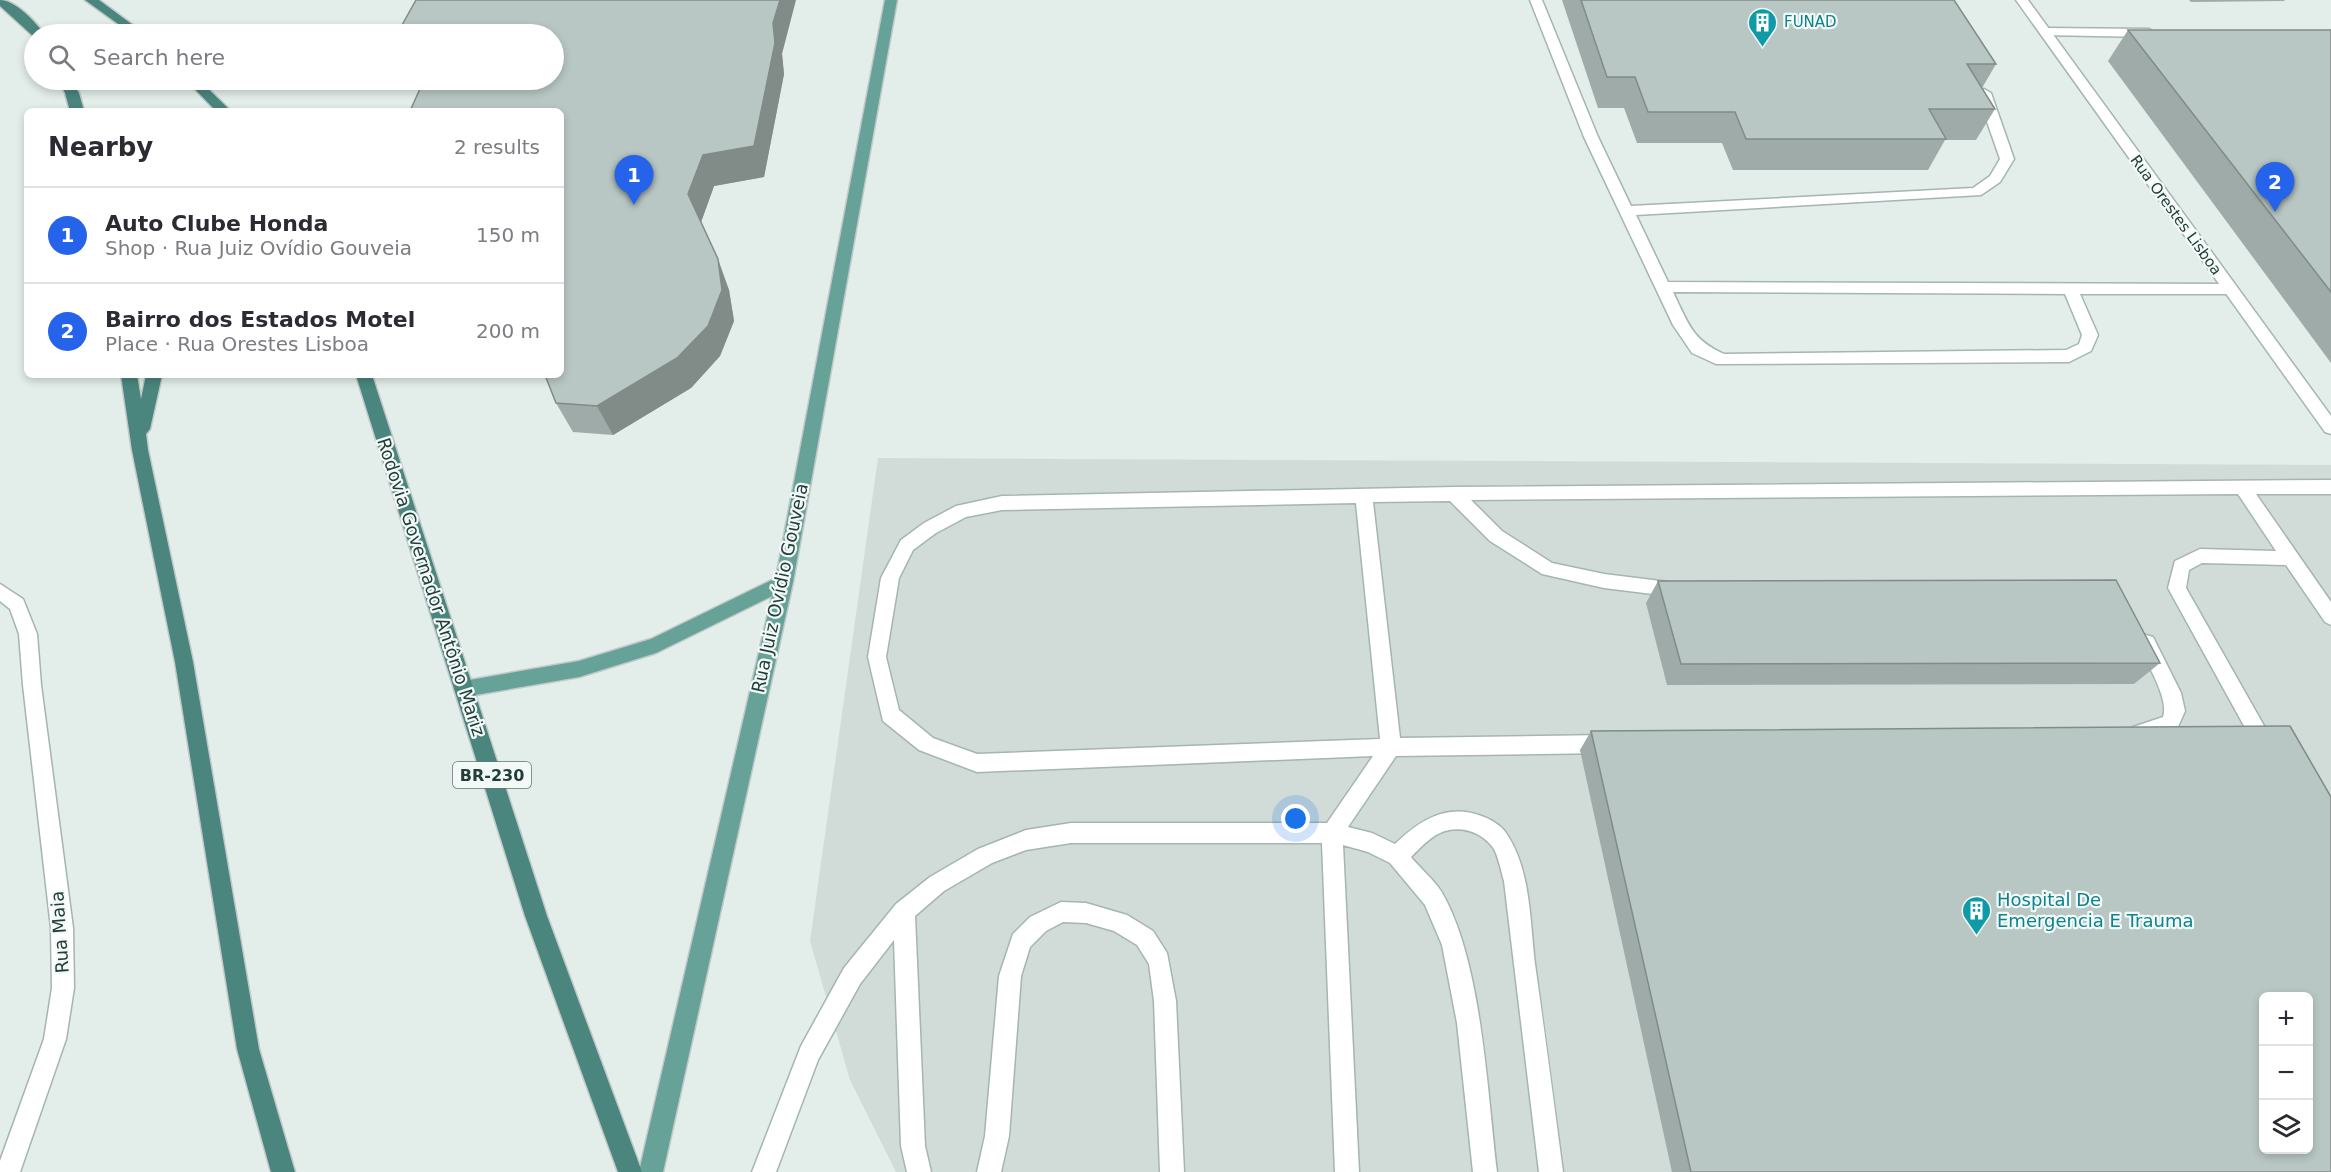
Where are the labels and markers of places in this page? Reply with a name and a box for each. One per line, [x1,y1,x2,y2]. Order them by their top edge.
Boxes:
building icon: FUNAD [1747,6,1779,48]
place label: FUNAD [1784,13,1837,31]
pin: 1 [614,156,654,205]
pin: 2 [2256,162,2294,212]
place label: Hospital De Emergencia E Trauma [1997,889,2193,931]
building icon: Hospital De Emergencia E Trauma [1960,894,1992,936]

